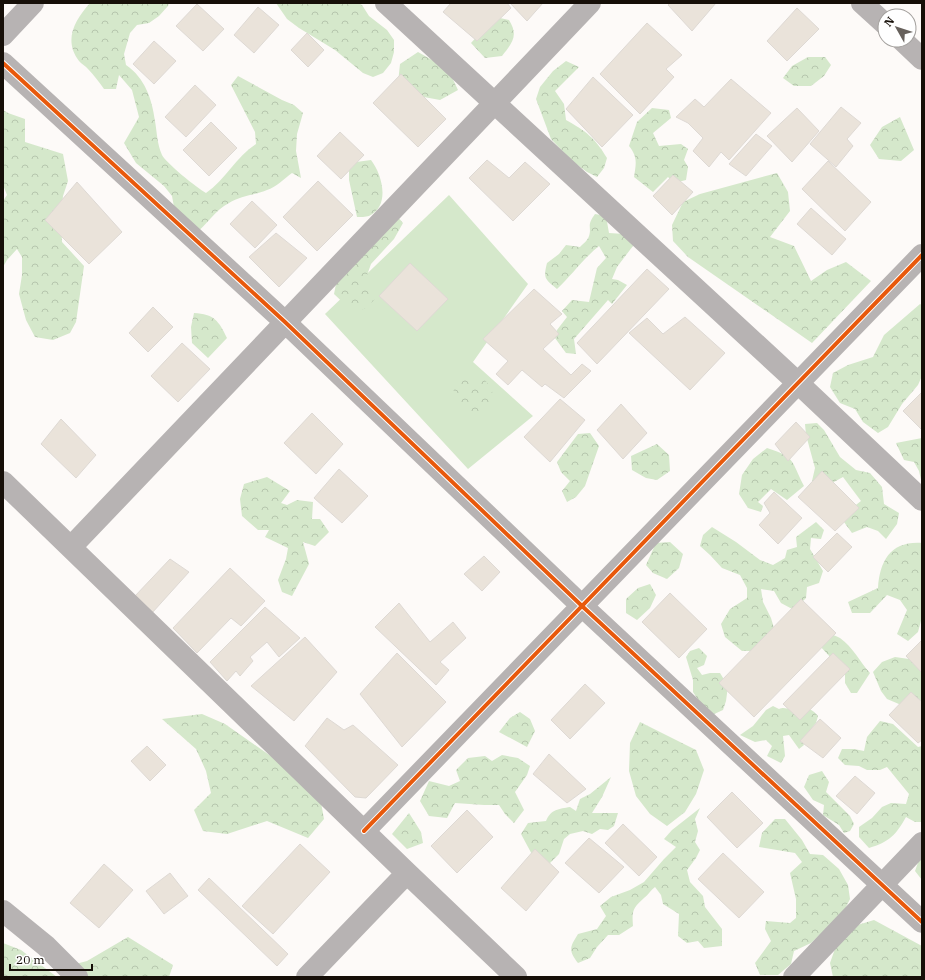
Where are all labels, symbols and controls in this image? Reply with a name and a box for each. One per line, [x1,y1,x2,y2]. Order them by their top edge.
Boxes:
north arrow [877,8,917,48]
text: N [881,14,898,29]
scale bar [10,946,92,972]
text: 20 m [16,952,45,967]

